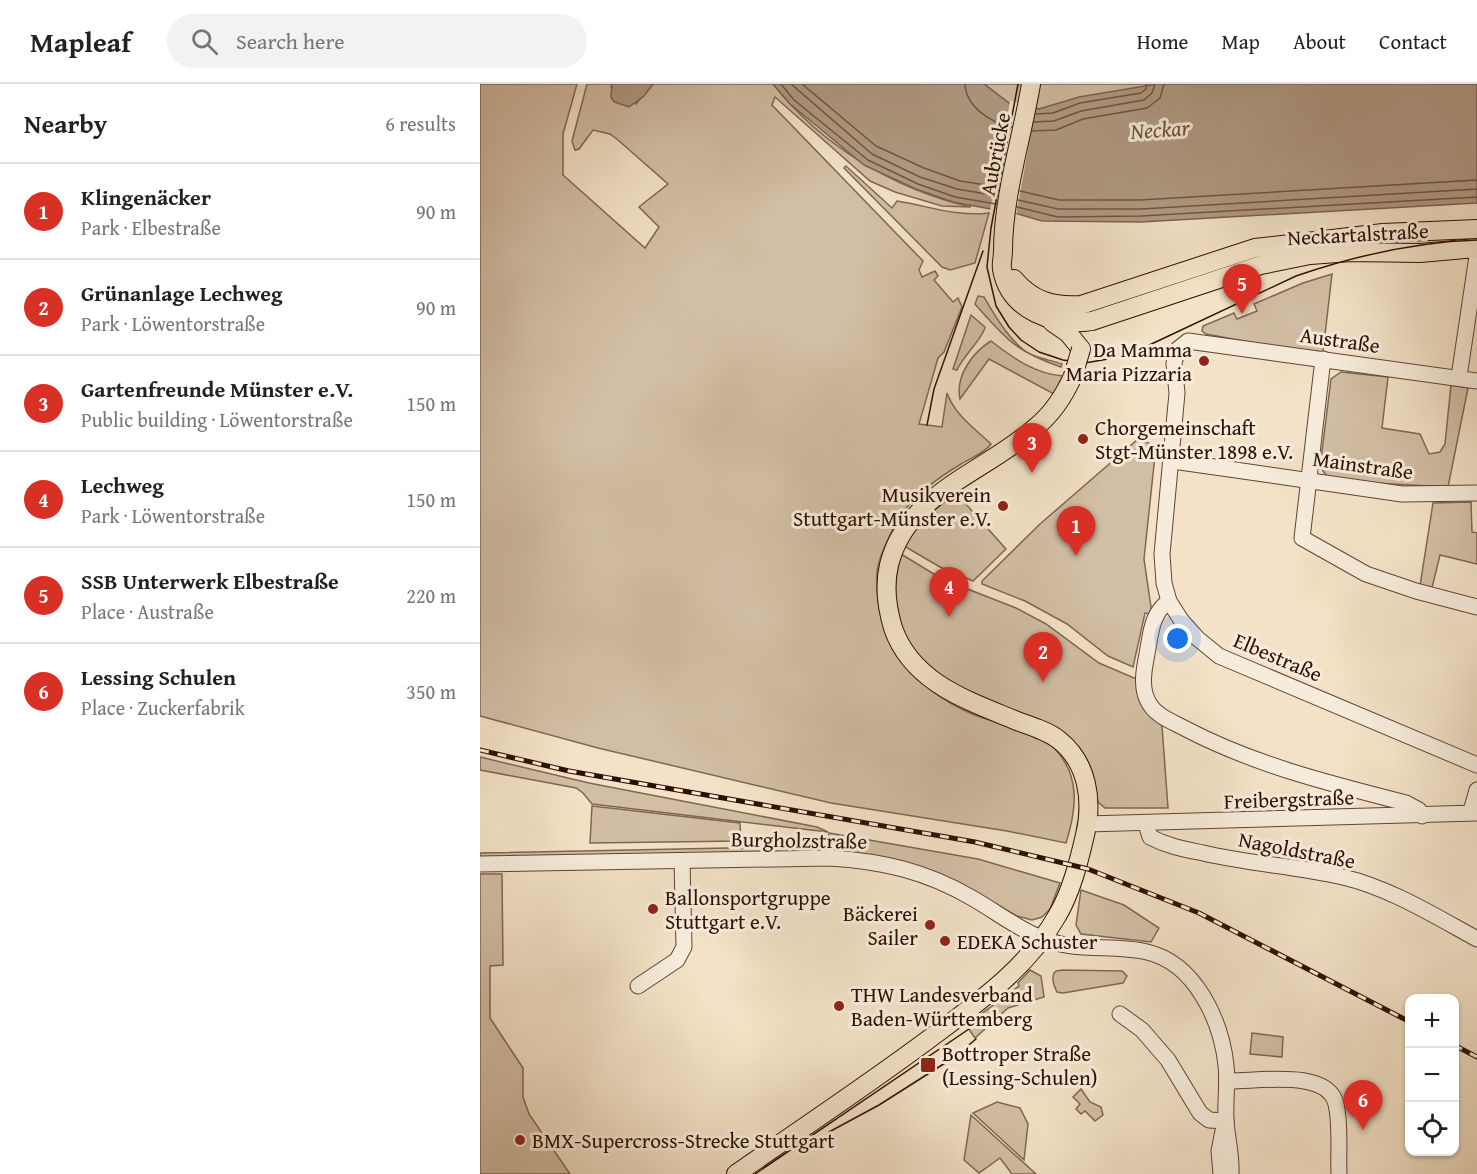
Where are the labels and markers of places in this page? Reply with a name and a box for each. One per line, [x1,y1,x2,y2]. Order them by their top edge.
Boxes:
pin: 5 [1222,264,1262,314]
place label: Da Mamma Maria Pizzaria [1066,334,1192,389]
marker: Da Mamma Maria Pizzaria [1197,354,1211,368]
place label: Chorgemeinschaft Stgt-Münster 1898 e.V. [1095,412,1293,467]
pin: 3 [1012,424,1052,473]
marker: Chorgemeinschaft Stgt-Münster 1898 e.V. [1076,432,1090,446]
place label: Musikverein Stuttgart-Münster e.V. [793,479,991,534]
marker: Musikverein Stuttgart-Münster e.V. [996,499,1010,513]
pin: 1 [1056,506,1096,556]
pin: 4 [930,568,968,617]
pin: 2 [1024,632,1062,682]
place label: Ballonsportgruppe Stuttgart e.V. [665,882,831,937]
place label: Bäckerei Sailer [843,898,918,953]
marker: Ballonsportgruppe Stuttgart e.V. [646,902,660,916]
marker: Bäckerei Sailer [923,918,937,932]
place label: EDEKA Schuster [957,926,1098,957]
marker: EDEKA Schuster [938,934,952,948]
place label: THW Landesverband Baden-Württemberg [851,979,1034,1034]
marker: THW Landesverband Baden-Württemberg [832,999,846,1013]
place label: Bottroper Straße (Lessing-Schulen) [942,1038,1098,1093]
marker: Bottroper Straße (Lessing-Schulen) [919,1056,937,1074]
pin: 6 [1344,1080,1382,1130]
place label: BMX-Supercross-Strecke Stuttgart [532,1125,835,1156]
marker: BMX-Supercross-Strecke Stuttgart [513,1133,527,1147]

